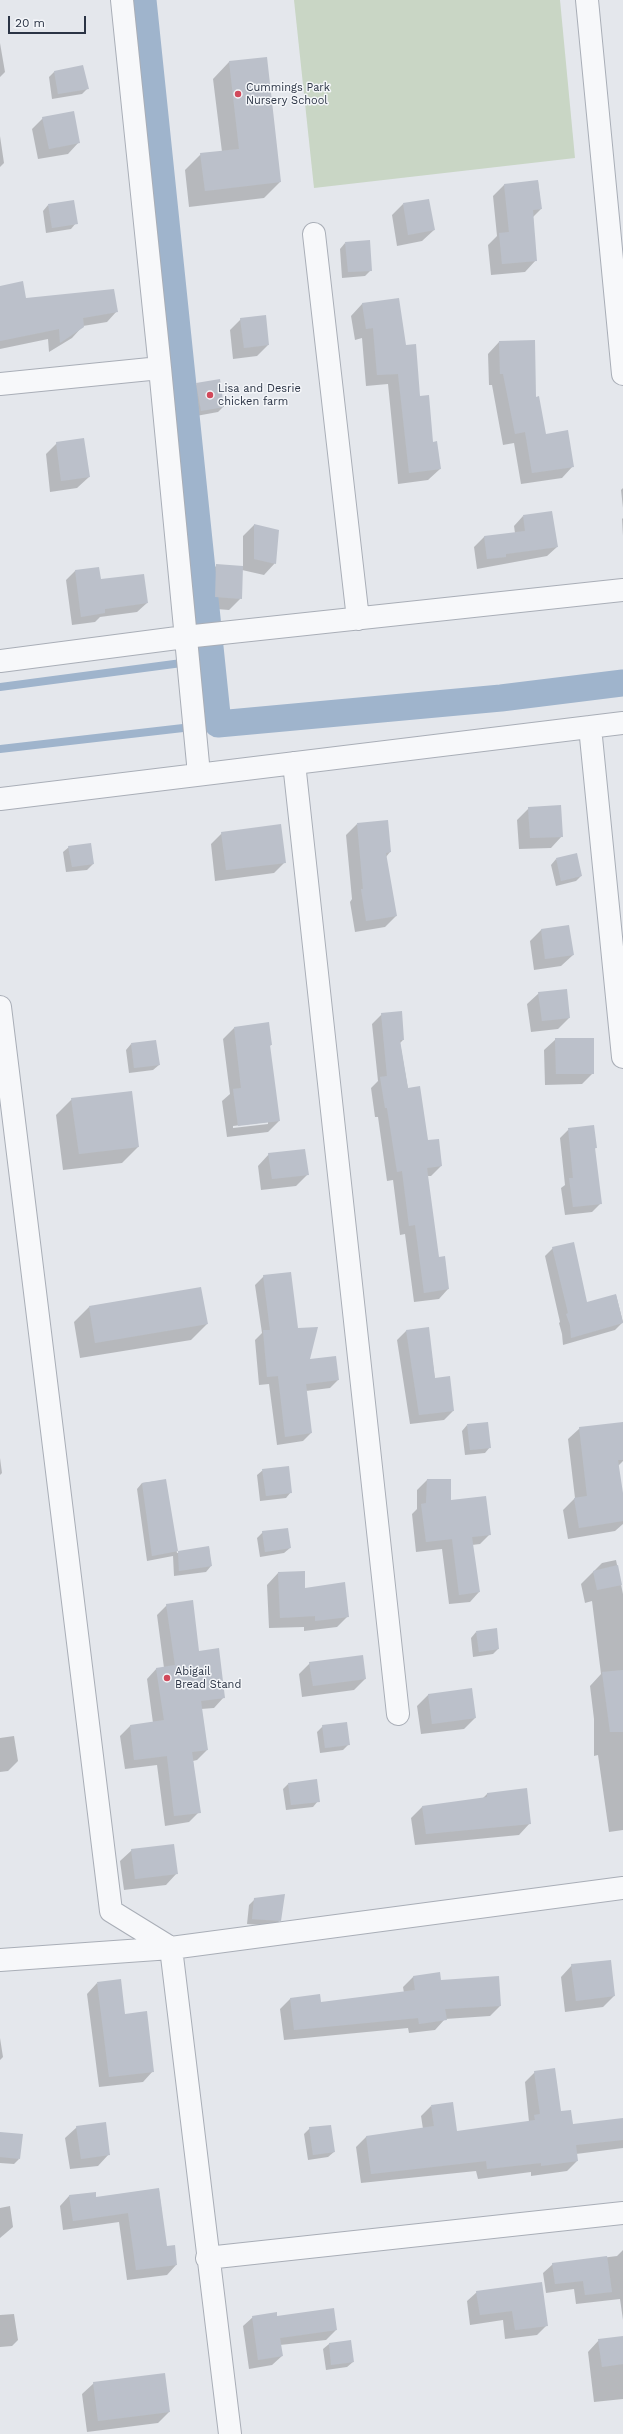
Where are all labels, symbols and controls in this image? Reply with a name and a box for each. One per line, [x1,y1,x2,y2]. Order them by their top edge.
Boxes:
scale bar [10,8,88,34]
text: 20 m [15,16,45,30]
place label: Cummings Park Nursery School [246,81,330,107]
marker: Cummings Park Nursery School [233,89,243,99]
place label: Lisa and Desrie chicken farm [218,382,301,408]
marker: Lisa and Desrie chicken farm [205,390,215,400]
place label: Abigail Bread Stand [175,1665,241,1691]
marker: Abigail Bread Stand [162,1673,172,1683]

